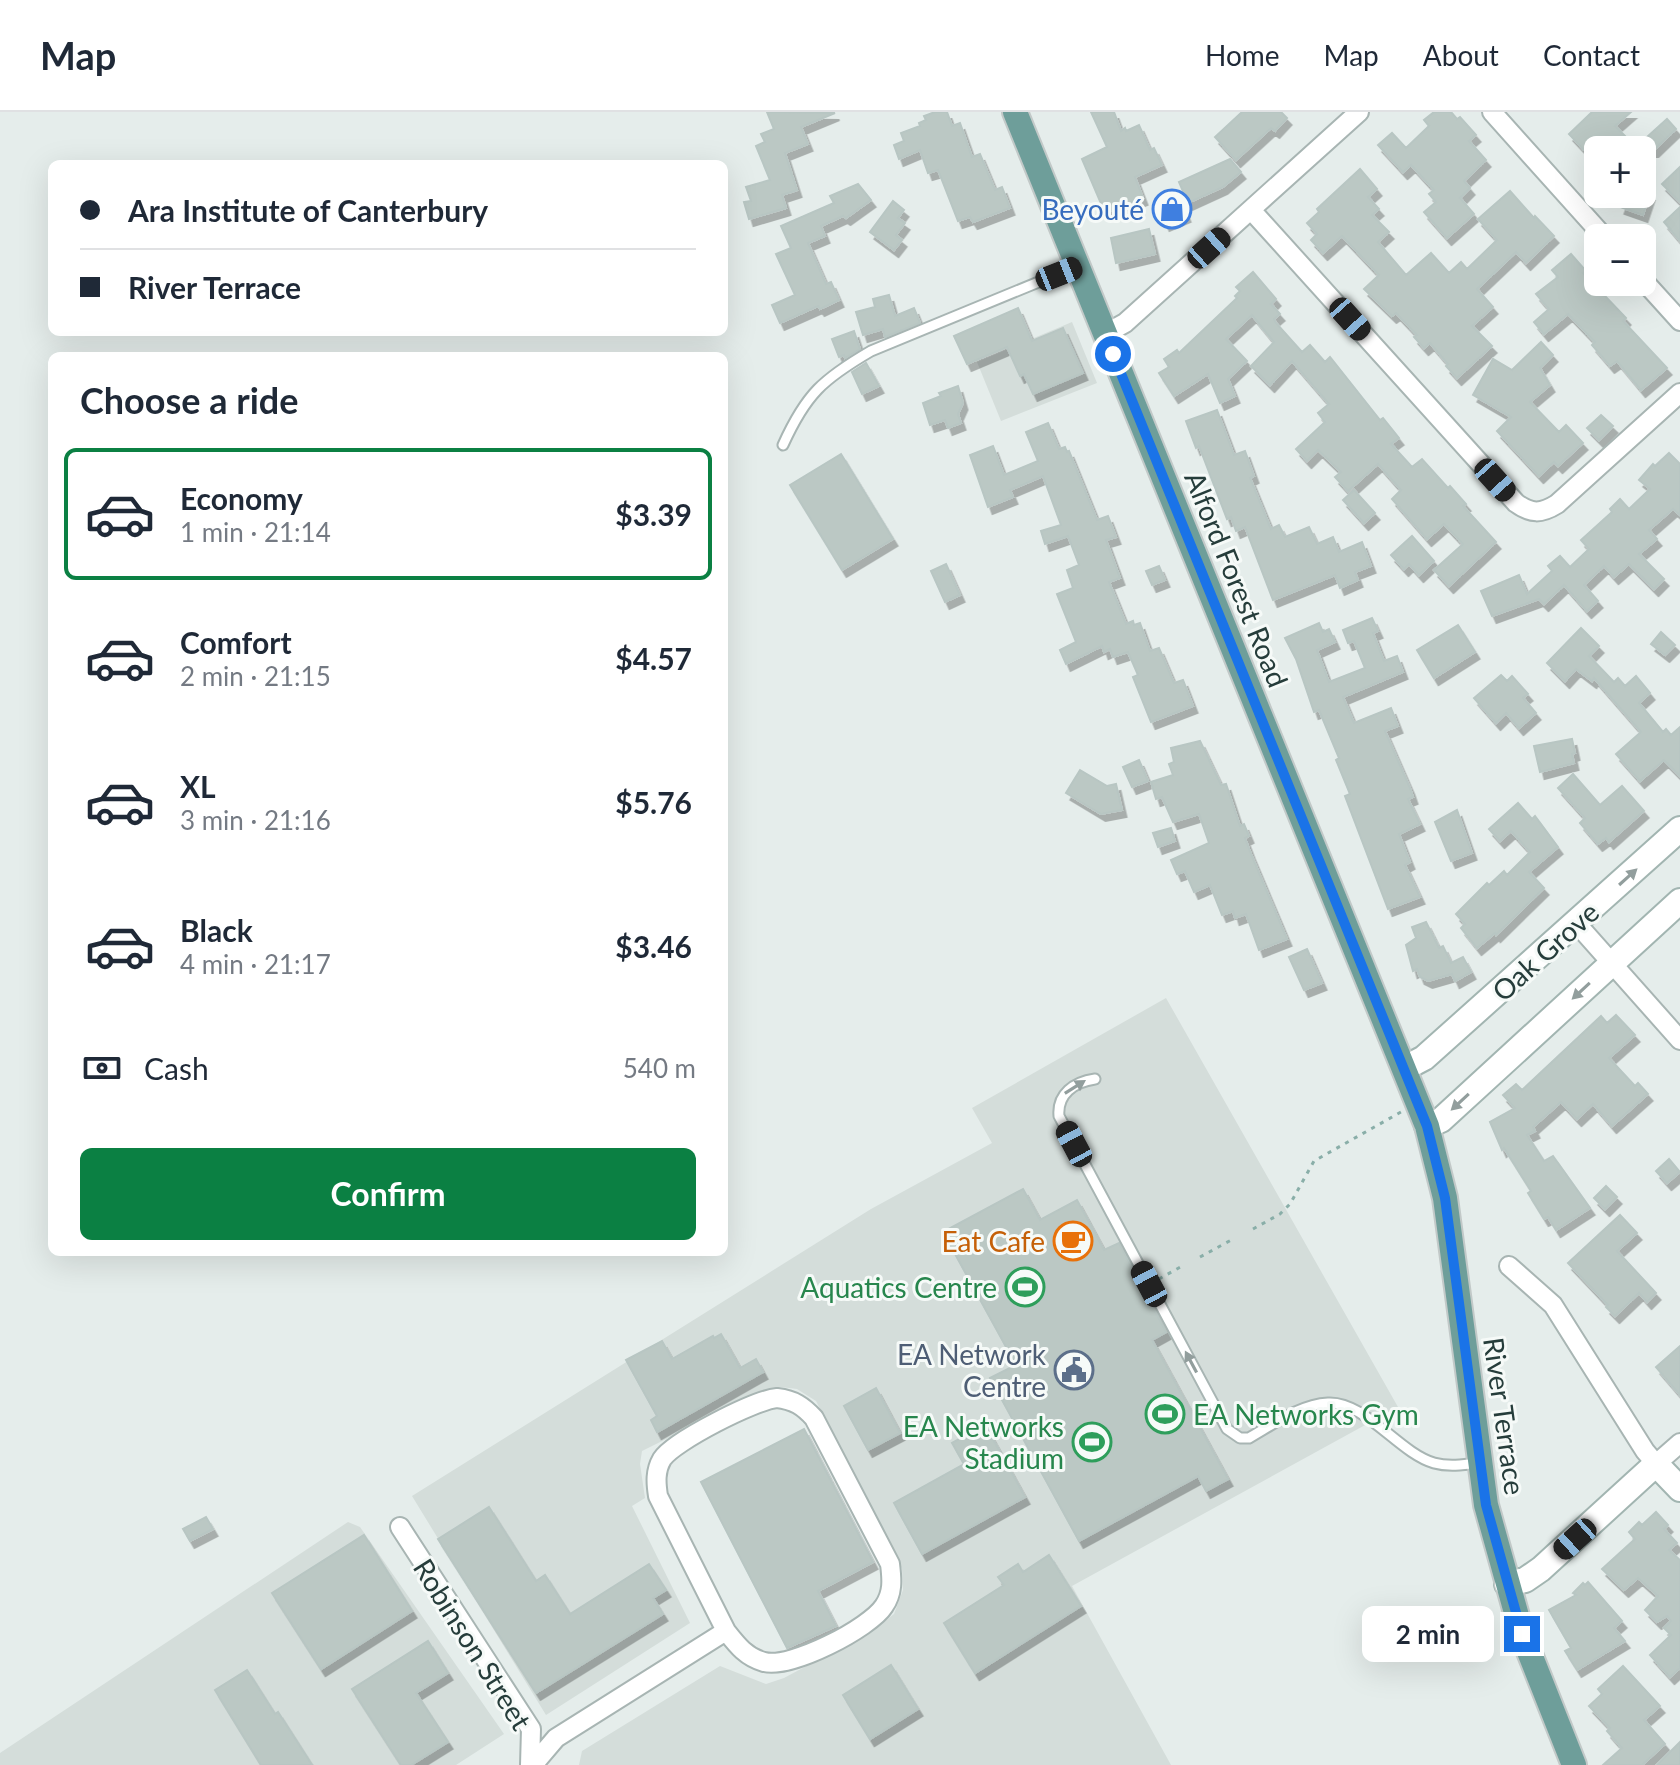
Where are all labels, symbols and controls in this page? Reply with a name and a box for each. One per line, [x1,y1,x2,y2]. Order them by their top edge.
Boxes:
text: Map [40,32,116,78]
text: Home [1205,38,1280,72]
text: Map [1324,38,1379,72]
text: About [1423,38,1499,72]
text: Contact [1543,38,1640,72]
map controls [1584,136,1656,296]
button: + [1584,136,1656,208]
shop icon: Beyouté [1151,188,1193,230]
text: Ara Institute of Canterbury [128,192,488,228]
place label: Beyouté [1041,192,1144,226]
car [1183,223,1235,273]
button: − [1584,224,1656,296]
car [1032,254,1086,294]
text: River Terrace [128,269,301,305]
car [1325,293,1375,345]
route start [1095,336,1131,372]
text: Choose a ride [80,378,299,422]
car [1470,454,1520,506]
street label: Alford Forest Road [1178,466,1296,692]
icon: car [84,478,156,550]
text: Economy [180,480,303,516]
text: $3.39 [615,496,692,532]
text: 1 min · 21:14 [180,516,331,548]
icon: car [84,622,156,694]
text: Comfort [180,624,292,660]
text: $4.57 [615,640,692,676]
text: 2 min · 21:15 [180,660,331,692]
icon: car [84,766,156,838]
text: XL [180,768,216,804]
text: $5.76 [615,784,692,820]
text: 3 min · 21:16 [180,804,331,836]
one-way arrow [1618,868,1637,886]
street label: Oak Grove [1485,894,1605,1008]
icon: car [84,910,156,982]
text: Black [180,912,253,948]
text: $3.46 [615,928,692,964]
text: 4 min · 21:17 [180,948,331,980]
one-way arrow [1572,982,1591,1000]
icon: cash [80,1046,124,1090]
text: Cash [144,1050,209,1086]
text: 540 m [623,1052,696,1084]
one-way arrow [1064,1081,1086,1095]
one-way arrow [1451,1093,1470,1111]
car [1052,1117,1096,1171]
button: Confirm [80,1148,696,1240]
cafe icon: Eat Cafe [1052,1220,1094,1262]
place label: Eat Cafe [942,1224,1045,1258]
car [1127,1257,1171,1311]
sports icon: Aquatics Centre [1004,1266,1046,1308]
place label: Aquatics Centre [800,1270,997,1304]
street label: River Terrace [1477,1335,1533,1497]
place label: EA Network Centre [897,1337,1047,1403]
public building icon: EA Network Centre [1053,1349,1095,1391]
one-way arrow [1184,1351,1198,1374]
sports icon: EA Networks Gym [1144,1393,1186,1435]
place label: EA Networks Gym [1193,1397,1419,1431]
place label: EA Networks Stadium [903,1409,1064,1475]
sports icon: EA Networks Stadium [1071,1421,1113,1463]
car [1549,1514,1601,1564]
street label: Robinson Street [407,1552,539,1736]
callout: 2 min [1362,1606,1494,1662]
route end [1504,1616,1540,1652]
text: 2 min [1396,1618,1460,1650]

